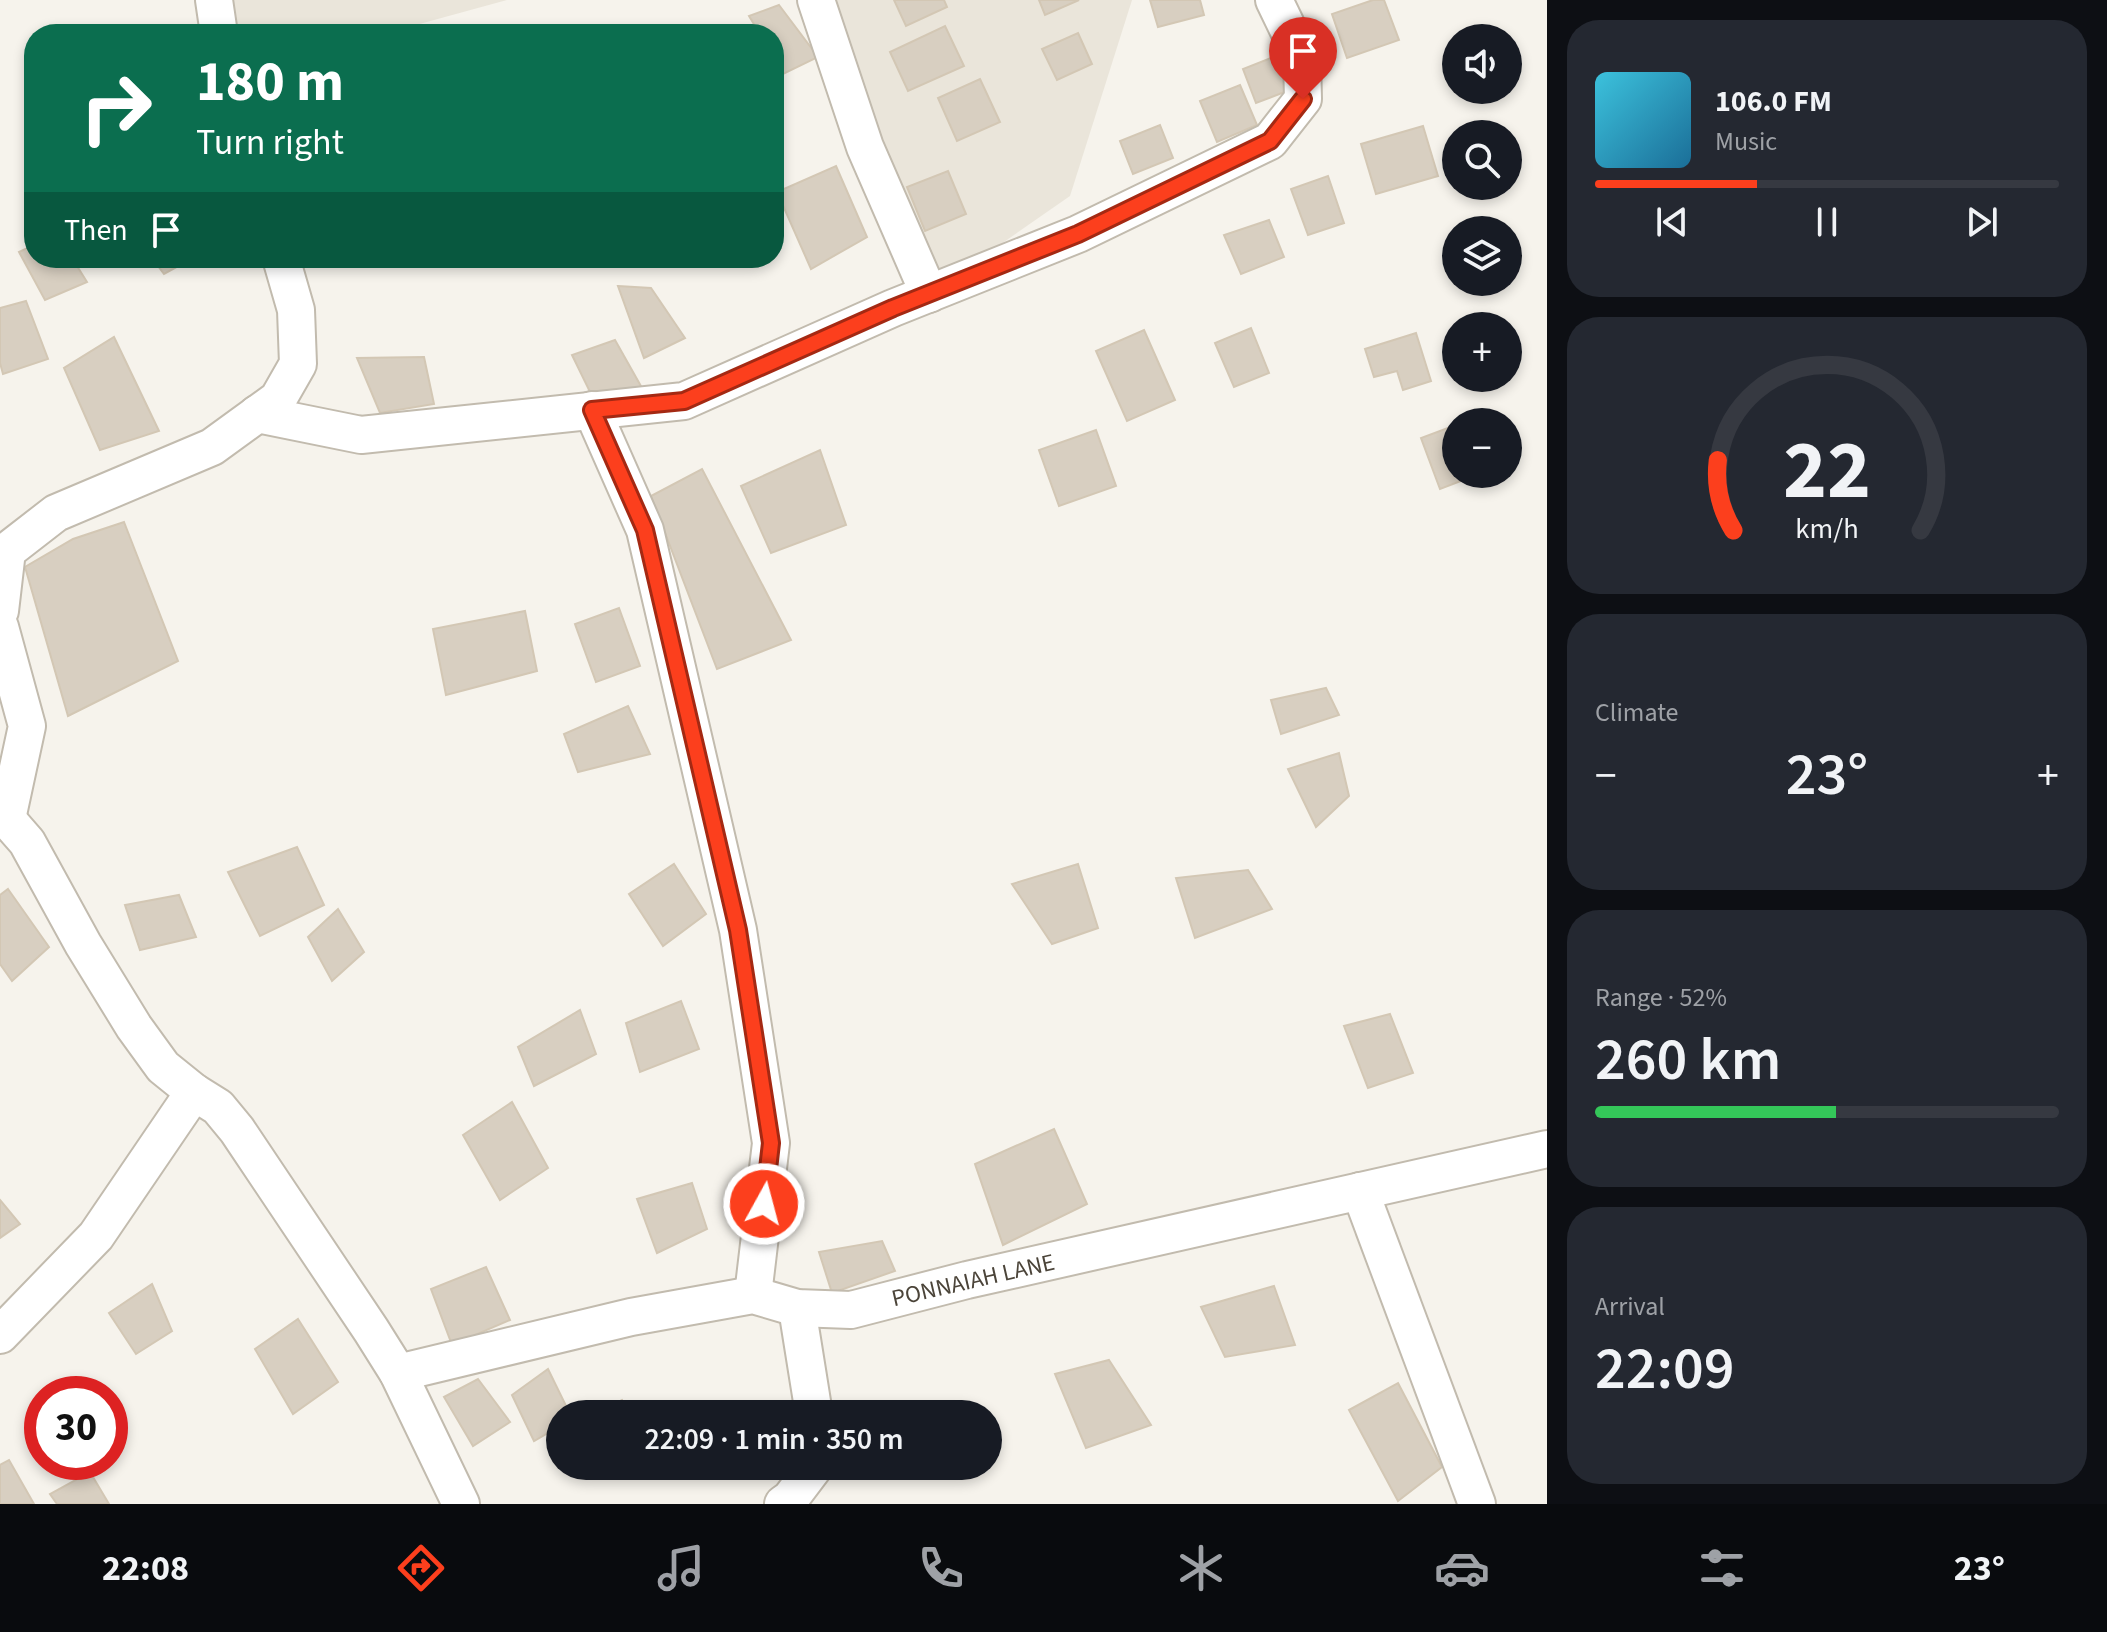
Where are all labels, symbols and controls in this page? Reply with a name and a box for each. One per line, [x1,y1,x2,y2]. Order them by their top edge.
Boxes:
pin [1269,17,1337,99]
map controls [1442,24,1522,488]
button: sound [1442,24,1522,104]
icon: arrive [1281,29,1325,73]
text: 180 m [196,43,344,122]
icon: right [64,56,168,160]
text: 106.0 FM [1715,80,1832,123]
text: Turn right [196,117,344,168]
button: search [1442,120,1522,200]
text: Music [1715,123,1777,160]
icon: previous [1650,200,1694,244]
icon: pause [1805,200,1849,244]
icon: next [1960,200,2004,244]
icon: arrive [144,208,188,252]
text: Then [64,209,128,252]
button: layers [1442,216,1522,296]
button: + [1442,312,1522,392]
button: − [1442,408,1522,488]
text: 22 [1783,412,1871,530]
text: km/h [1795,509,1859,549]
text: Climate [1595,694,1679,731]
text: 23° [1786,733,1868,818]
text: − [1595,745,1617,808]
text: + [2037,745,2059,808]
text: Range · 52% [1595,979,1727,1016]
text: 260 km [1595,1018,1781,1103]
position arrow [722,1162,806,1246]
street label: PONNAIAH LANE [888,1245,1058,1316]
text: Arrival [1595,1288,1665,1325]
text: 22:09 [1595,1327,1735,1412]
speed limit sign: 30 [24,1376,128,1480]
text: 22:09 · 1 min · 350 m [644,1418,904,1461]
icon: directions [393,1540,449,1596]
icon: music [653,1540,709,1596]
icon: phone [913,1540,969,1596]
icon: climate [1173,1540,1229,1596]
icon: car [1434,1540,1490,1596]
icon: filters [1694,1540,1750,1596]
text: 22:08 [102,1543,189,1594]
text: 23° [1954,1543,2005,1594]

